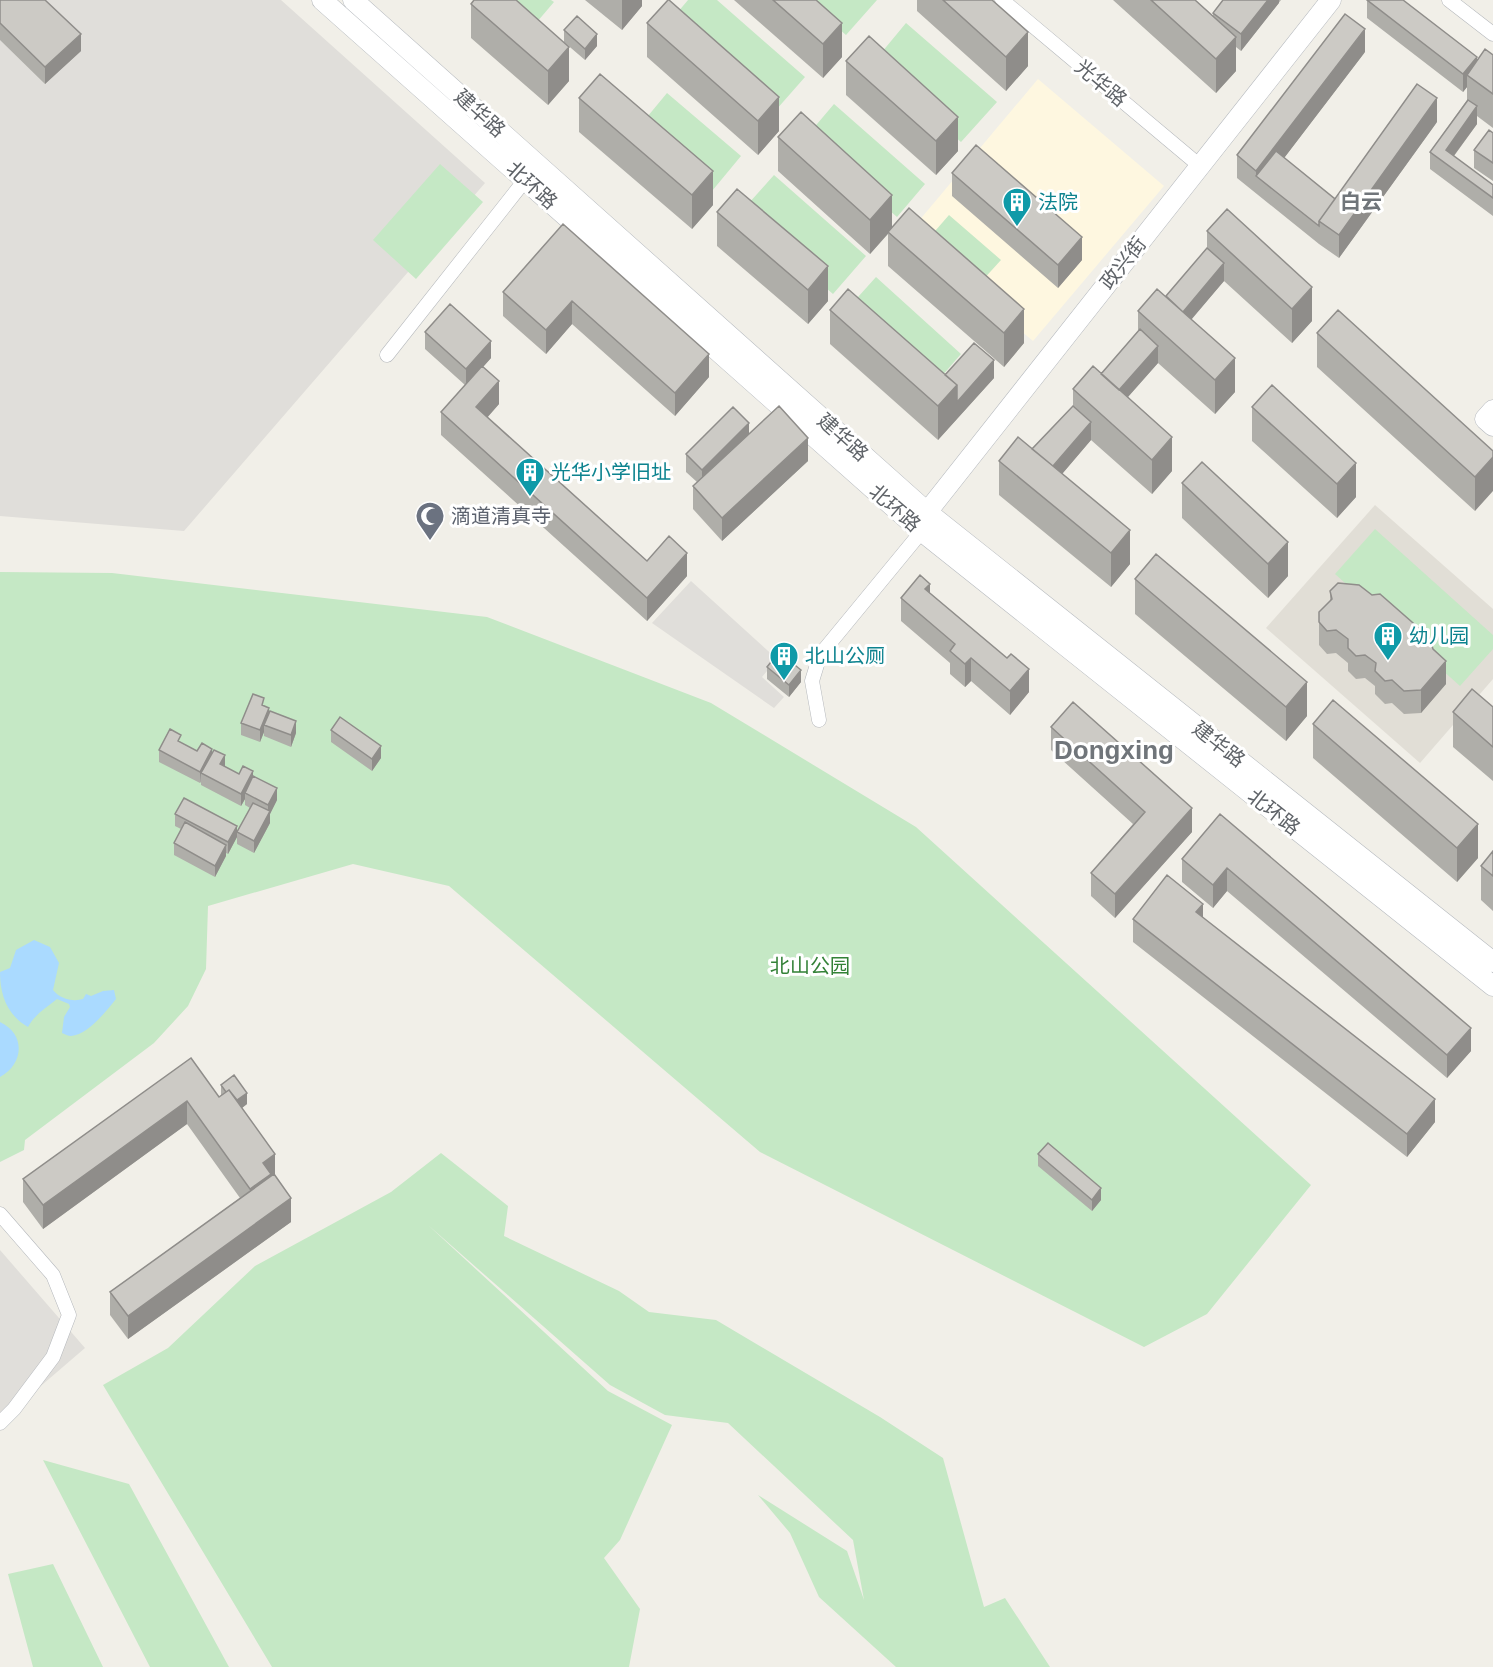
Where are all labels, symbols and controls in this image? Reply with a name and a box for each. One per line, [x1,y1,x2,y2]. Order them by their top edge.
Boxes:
street label: 光华路 [1071,55,1131,111]
street label: 建华路 [450,85,510,141]
street label: 北环路 [502,157,562,213]
building icon: 法院 [1001,186,1033,228]
district label: 白云 [1340,190,1382,213]
place label: 法院 [1038,191,1078,213]
street label: 政兴街 [1096,233,1150,293]
street label: 建华路 [813,409,873,465]
building icon: 光华小学旧址 [514,456,546,498]
place label: 光华小学旧址 [551,461,671,483]
street label: 北环路 [865,480,925,536]
mosque icon: 滴道清真寺 [414,500,446,542]
place label: 滴道清真寺 [451,505,551,527]
building icon: 幼儿园 [1372,620,1404,662]
place label: 幼儿园 [1409,625,1469,647]
building icon: 北山公厕 [768,640,800,682]
place label: 北山公厕 [805,645,885,667]
street label: 建华路 [1189,717,1249,771]
district label: Dongxing [1054,735,1174,765]
street label: 北环路 [1244,785,1304,839]
park label: 北山公园 [770,955,850,977]

